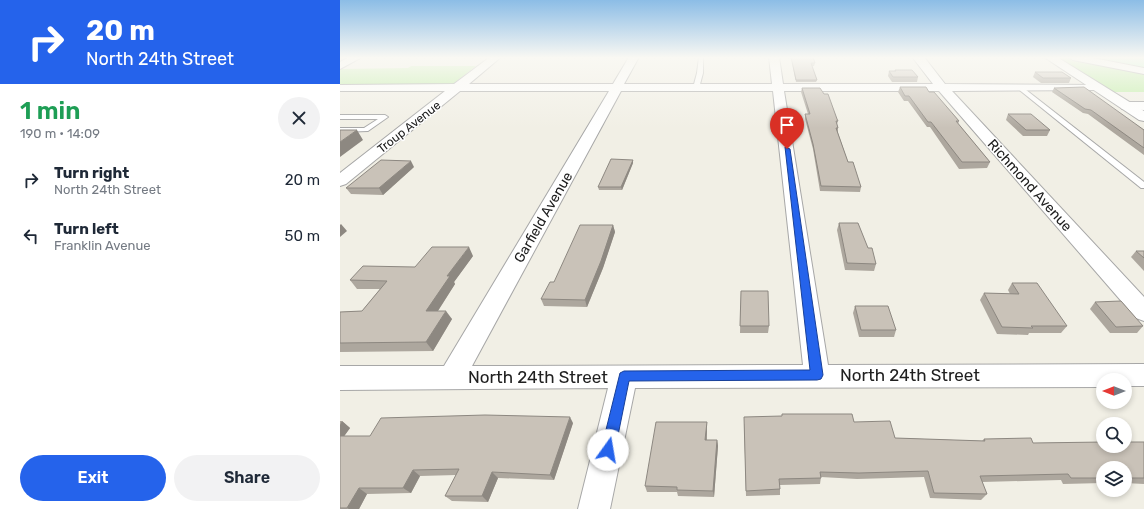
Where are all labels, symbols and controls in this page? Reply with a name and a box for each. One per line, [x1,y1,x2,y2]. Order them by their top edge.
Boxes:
text: 20 m [86,14,155,47]
icon: right [20,16,72,68]
text: North 24th Street [86,48,234,70]
text: 1 min [20,97,80,125]
button: close [278,97,320,139]
street label: Troup Avenue [375,98,444,156]
pin [770,108,804,149]
icon: arrive [776,114,798,136]
text: 190 m · 14:09 [20,126,100,141]
street label: Richmond Avenue [984,136,1076,235]
text: Turn right [54,164,129,182]
icon: right [20,169,42,191]
street label: Garfield Avenue [511,169,576,266]
text: 20 m [285,171,320,189]
text: North 24th Street [54,182,161,197]
text: Turn left [54,220,119,238]
icon: left [20,225,42,247]
text: 50 m [285,227,320,245]
text: Franklin Avenue [54,238,151,253]
street label: North 24th Street [840,365,980,385]
street label: North 24th Street [468,367,608,387]
north arrow [1096,373,1132,409]
map controls [1096,373,1132,497]
button: search [1096,417,1132,453]
position arrow [587,429,629,471]
button: Exit [20,455,166,501]
button: Share [174,455,320,501]
button: layers [1096,461,1132,497]

